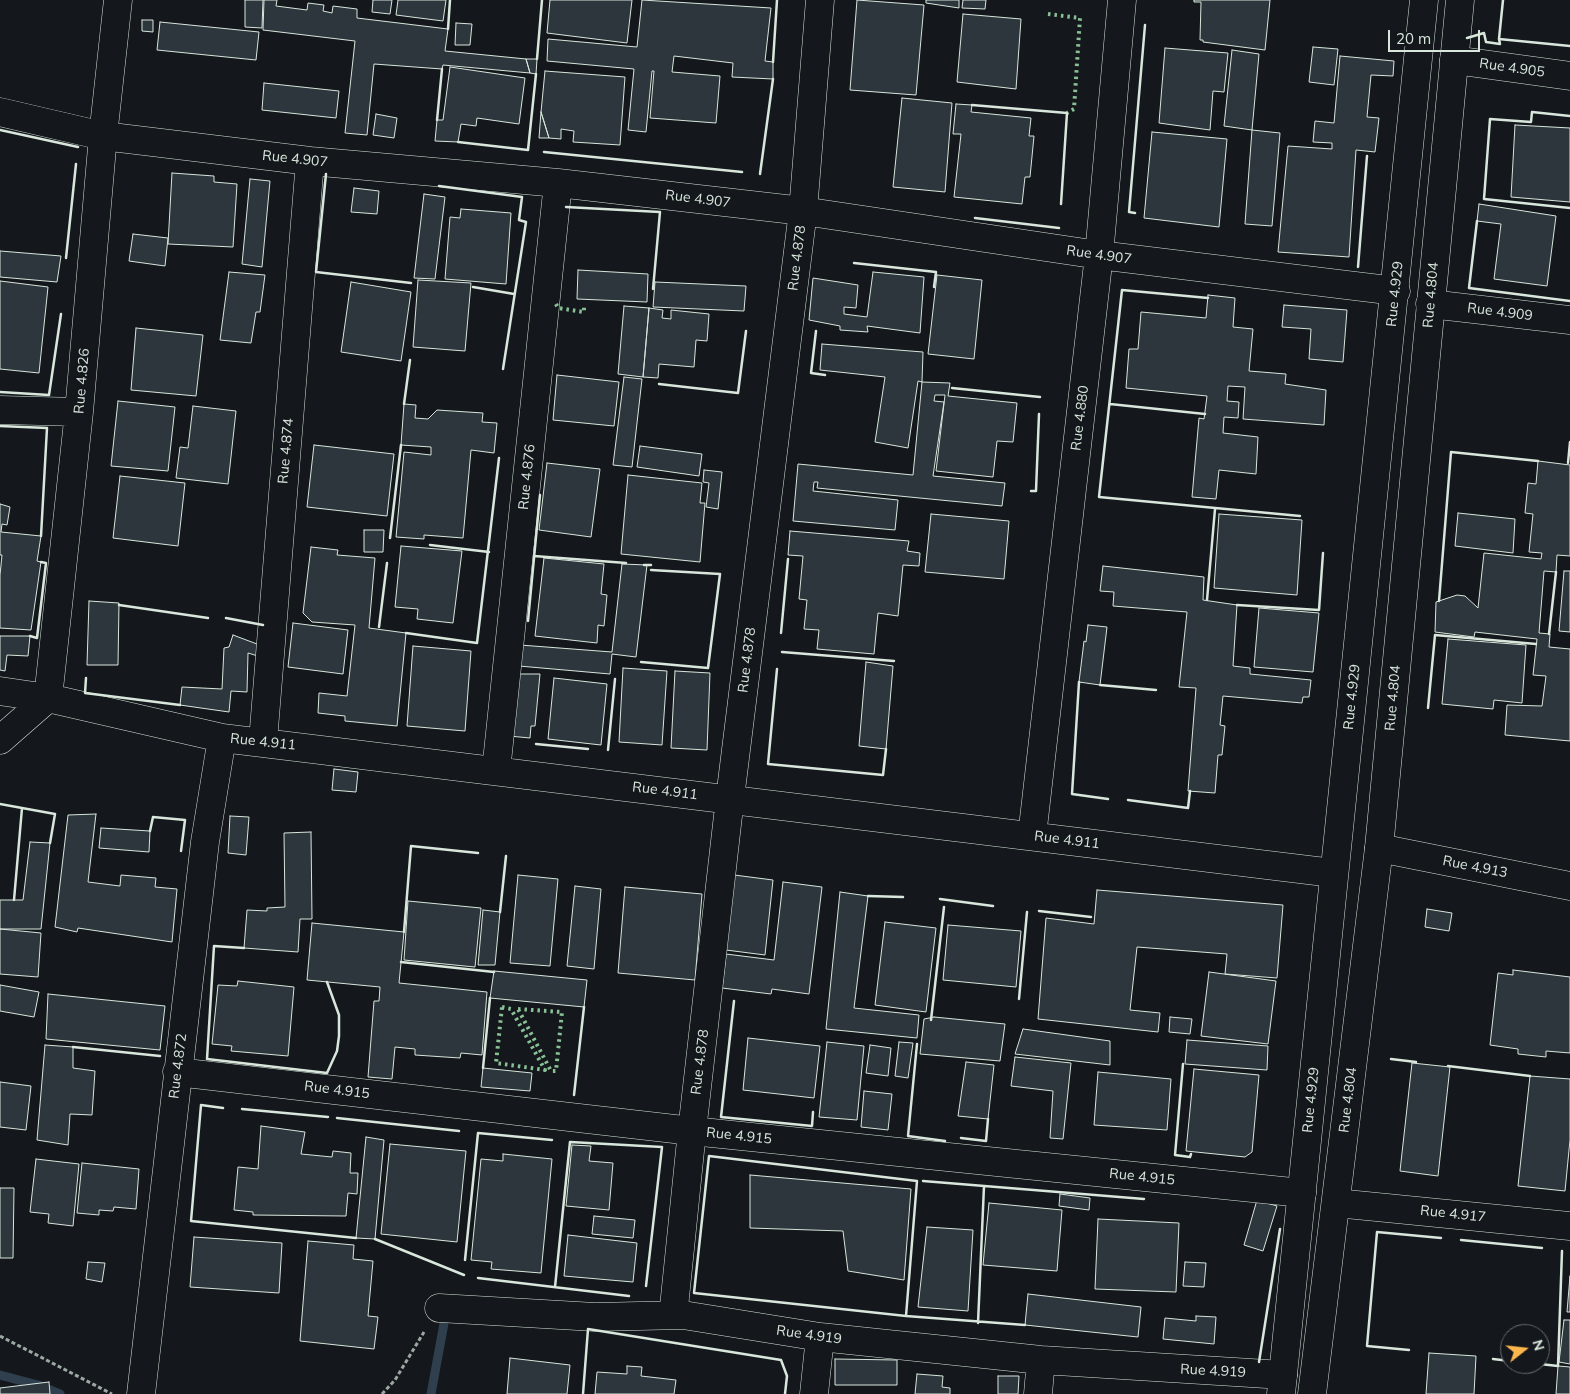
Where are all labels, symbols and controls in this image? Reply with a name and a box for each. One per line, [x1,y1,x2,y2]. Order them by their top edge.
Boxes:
scale bar [1390,20,1482,52]
text: 20 m [1396,29,1431,48]
street label: Rue 4.905 [1478,55,1546,81]
street label: Rue 4.907 [261,147,329,171]
street label: Rue 4.907 [664,187,732,211]
street label: Rue 4.878 [785,224,809,292]
street label: Rue 4.907 [1065,242,1133,268]
street label: Rue 4.929 [1383,260,1407,328]
street label: Rue 4.804 [1420,261,1442,329]
street label: Rue 4.909 [1466,300,1534,324]
street label: Rue 4.826 [71,347,93,415]
street label: Rue 4.880 [1068,384,1092,452]
street label: Rue 4.874 [275,417,297,485]
street label: Rue 4.876 [515,443,539,511]
street label: Rue 4.878 [735,626,759,694]
street label: Rue 4.929 [1340,663,1364,731]
street label: Rue 4.804 [1382,664,1404,732]
street label: Rue 4.911 [229,730,297,754]
street label: Rue 4.911 [631,779,699,803]
street label: Rue 4.911 [1033,828,1101,852]
street label: Rue 4.913 [1441,852,1509,882]
street label: Rue 4.878 [688,1028,712,1096]
street label: Rue 4.872 [166,1032,190,1100]
street label: Rue 4.929 [1299,1066,1323,1134]
street label: Rue 4.804 [1336,1066,1360,1134]
street label: Rue 4.915 [303,1078,371,1102]
street label: Rue 4.915 [705,1124,773,1148]
street label: Rue 4.915 [1108,1165,1176,1189]
street label: Rue 4.917 [1419,1202,1487,1226]
street label: Rue 4.919 [775,1322,843,1348]
north arrow [1500,1324,1550,1374]
text: N [1528,1338,1549,1353]
street label: Rue 4.919 [1180,1361,1246,1381]

